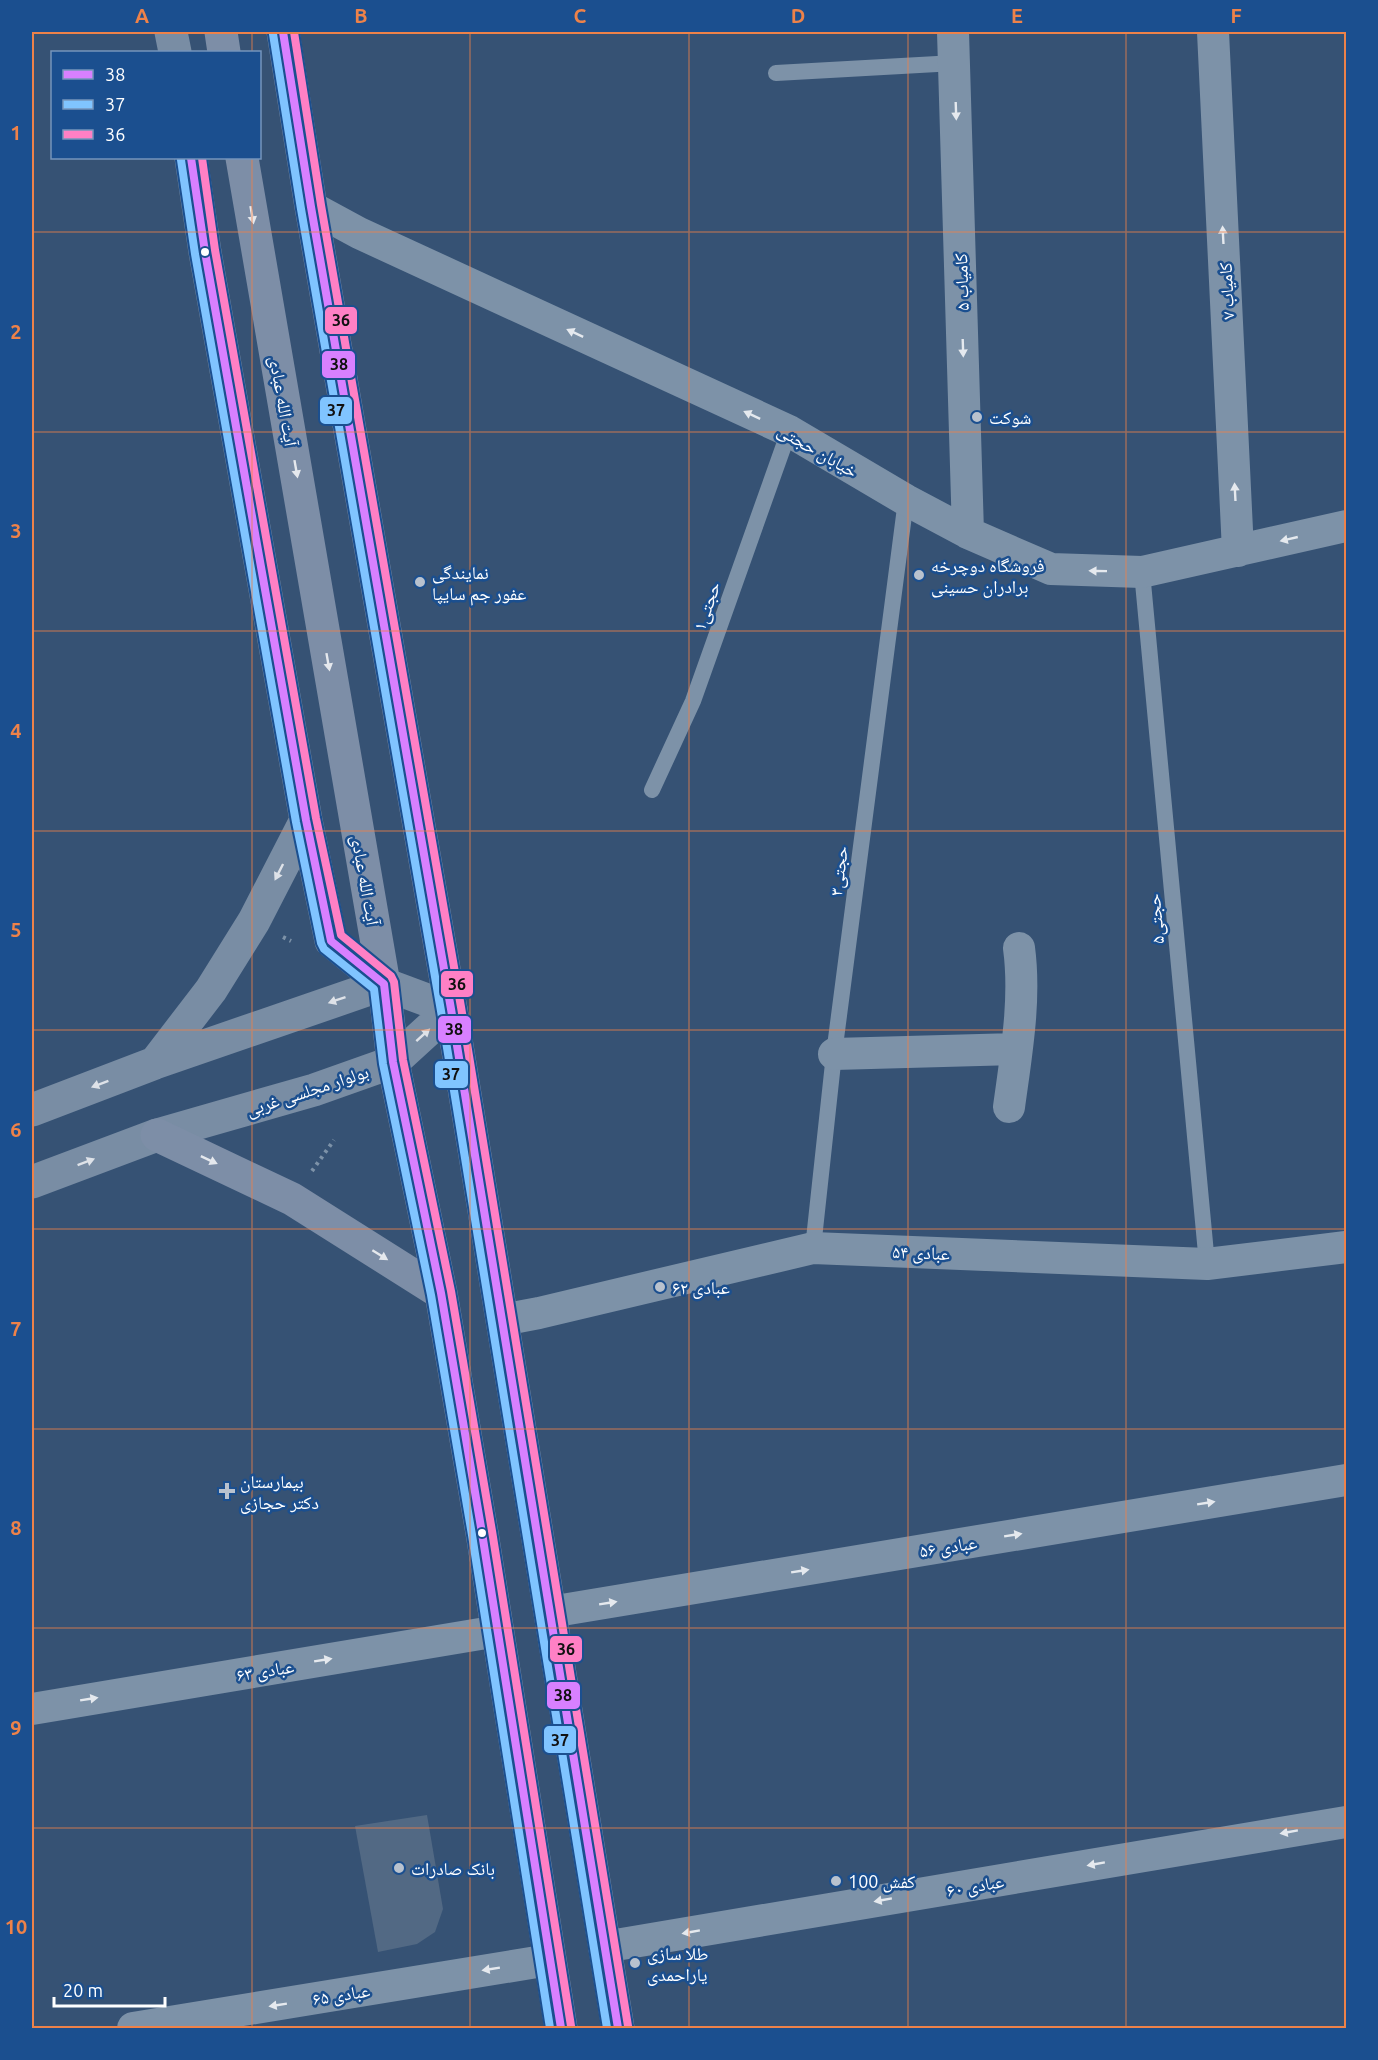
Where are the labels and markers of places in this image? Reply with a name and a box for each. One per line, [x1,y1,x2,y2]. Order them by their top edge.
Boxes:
unlabelled marker [199,246,211,258]
place label: شوكت [989,407,1031,428]
marker: شوكت [970,410,984,424]
place label: فروشگاه دوچرخه برادران حسینی [931,555,1045,598]
place label: نمایندگی عفور جم سایپا [432,562,526,606]
marker: فروشگاه دوچرخه برادران حسینی [912,568,926,582]
marker: نمایندگی عفور جم سایپا [413,575,427,589]
place label: عبادی ۶۲ [672,1277,730,1299]
marker: عبادی ۶۲ [653,1280,667,1294]
place label: بیمارستان دکتر حجازی [240,1471,319,1514]
marker: بیمارستان دکتر حجازی [218,1482,236,1500]
unlabelled marker [476,1527,488,1539]
place label: بانک صادرات [411,1858,495,1880]
marker: بانک صادرات [392,1861,406,1875]
place label: کفش 100 [848,1871,916,1893]
marker: کفش 100 [829,1874,843,1888]
place label: طلا سازی یاراحمدی [647,1943,708,1986]
marker: طلا سازی یاراحمدی [628,1956,642,1970]

